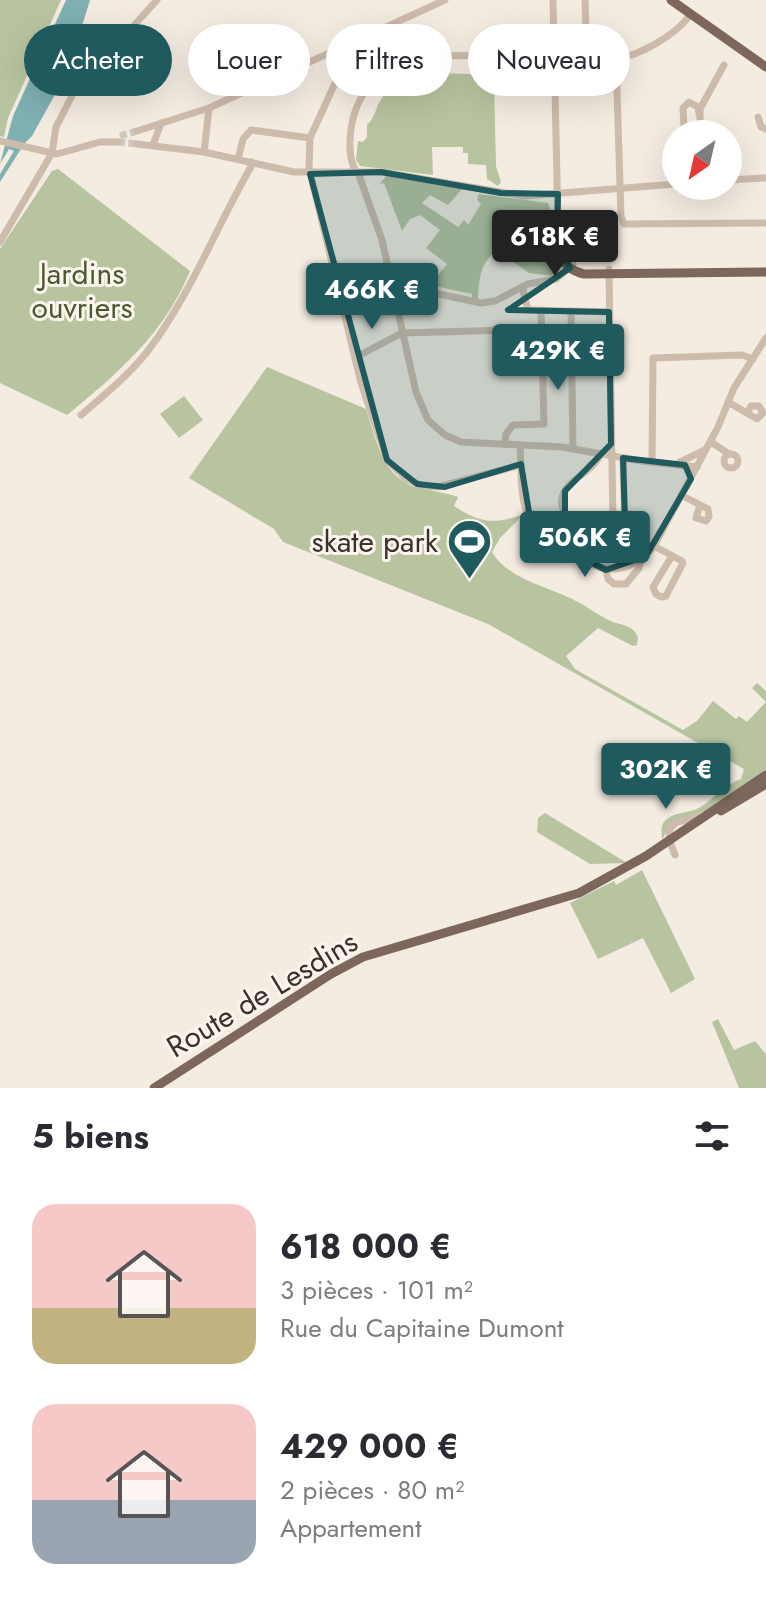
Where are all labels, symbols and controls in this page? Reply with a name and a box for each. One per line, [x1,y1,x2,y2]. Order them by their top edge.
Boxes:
chip: Acheter [24,24,172,96]
chip: Louer [188,24,310,96]
chip: Filtres [326,24,452,96]
chip: Nouveau [468,24,630,96]
north arrow [662,120,742,200]
map controls [662,120,742,200]
pin: 618K € [490,210,620,278]
text: 618K € [510,217,600,255]
park label: Jardins ouvriers [31,252,133,329]
pin: 466K € [307,263,437,331]
text: 466K € [324,270,420,308]
pin: 429K € [493,324,623,392]
text: 429K € [510,331,606,369]
pin: 506K € [520,511,650,579]
sports icon: skate park [445,517,493,580]
text: 506K € [538,518,632,556]
place label: skate park [312,520,439,563]
pin: 302K € [601,743,731,811]
text: 302K € [619,750,713,788]
street label: Route de Lesdins [158,920,366,1068]
text: 5 biens [32,1112,149,1161]
icon: filters [690,1114,734,1158]
text: 618 000 € [280,1222,452,1271]
icon: home [96,1236,192,1332]
text: 3 pièces · 101 m² [280,1271,473,1309]
text: Rue du Capitaine Dumont [280,1309,564,1347]
text: 429 000 € [280,1422,459,1471]
icon: home [96,1436,192,1532]
text: 2 pièces · 80 m² [280,1471,464,1509]
text: Appartement [280,1509,421,1547]

